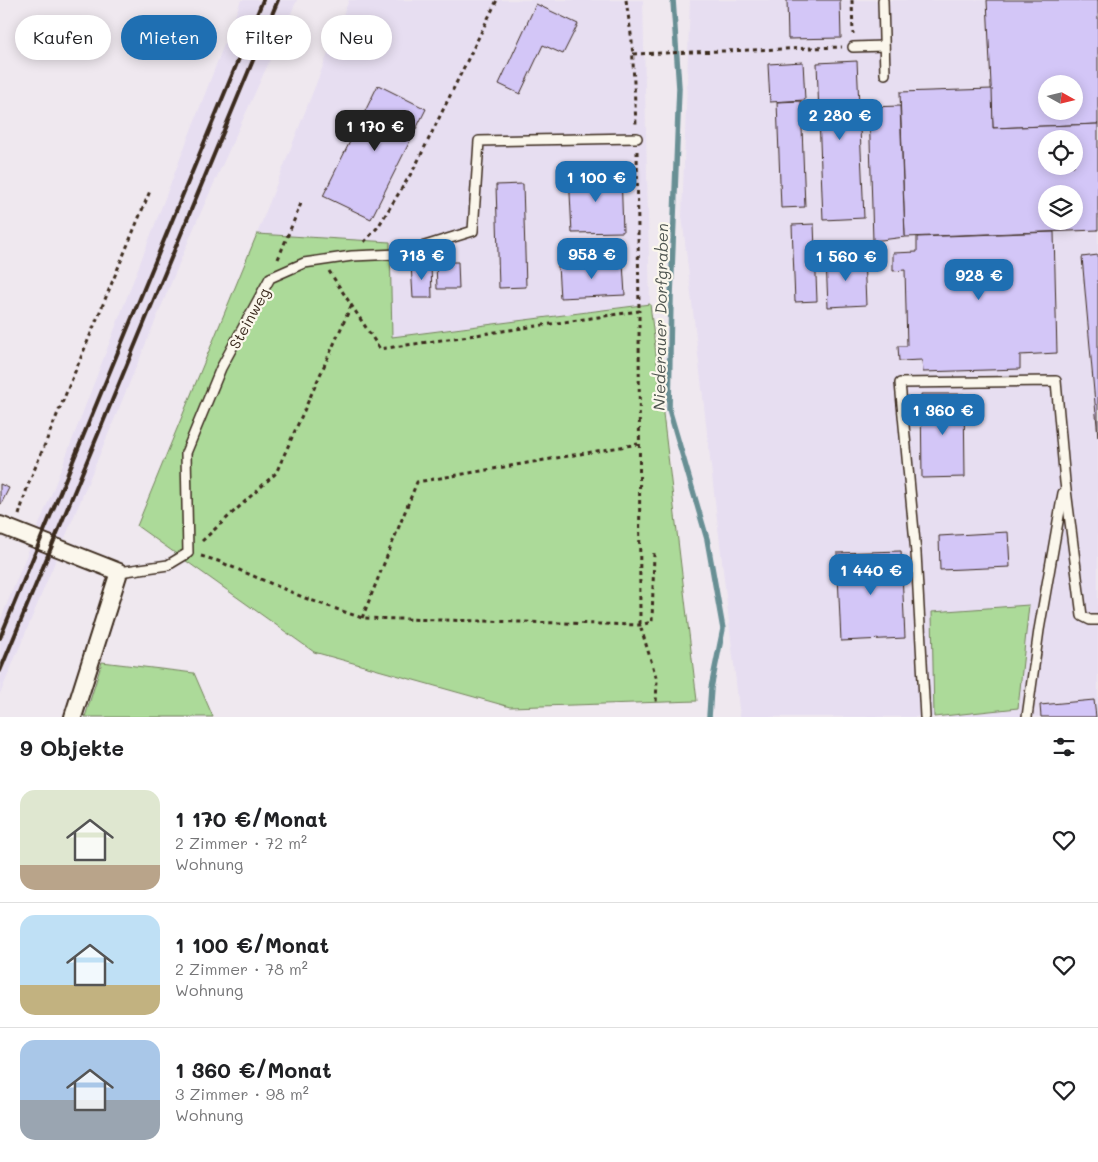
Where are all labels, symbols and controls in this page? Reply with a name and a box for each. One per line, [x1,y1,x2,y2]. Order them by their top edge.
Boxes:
chip: Kaufen [15,15,111,60]
chip: Mieten [121,15,217,60]
chip: Filter [227,15,311,60]
chip: Neu [321,15,392,60]
north arrow [1038,75,1082,120]
map controls [1038,75,1083,230]
pin: 2 280 € [794,98,886,141]
text: 2 280 € [809,104,871,125]
pin: 1 170 € [329,110,421,152]
text: 1 170 € [346,115,404,136]
button: locate [1038,130,1083,175]
pin: 1 100 € [550,160,642,203]
text: 1 100 € [566,166,626,187]
button: layers [1038,185,1083,230]
water label: Niederauer Dorfgraben [648,223,672,411]
pin: 718 € [387,238,457,281]
pin: 958 € [557,238,627,280]
pin: 1 560 € [800,240,892,282]
text: 958 € [568,243,616,264]
text: 718 € [400,244,444,265]
text: 1 560 € [816,245,876,266]
pin: 928 € [944,258,1014,301]
text: 928 € [955,264,1003,285]
street label: Steinweg [224,284,274,352]
pin: 1 360 € [897,394,989,436]
text: 1 360 € [912,399,974,420]
pin: 1 440 € [825,554,917,596]
text: 1 440 € [840,559,902,580]
icon: filters [1050,733,1078,761]
text: 9 Objekte [20,734,124,761]
text: 1 170 €/Monat [175,805,327,832]
icon: home [60,810,120,870]
icon: heart [1050,826,1078,854]
text: 2 Zimmer · 72 m² [175,832,307,853]
text: Wohnung [175,853,243,874]
text: 1 100 €/Monat [175,931,329,958]
icon: home [60,935,120,995]
icon: heart [1050,951,1078,979]
text: 2 Zimmer · 78 m² [175,958,308,979]
text: Wohnung [175,979,243,1000]
text: 1 360 €/Monat [175,1056,332,1083]
icon: home [60,1060,120,1120]
icon: heart [1050,1076,1078,1104]
text: 3 Zimmer · 98 m² [175,1083,309,1104]
text: Wohnung [175,1104,243,1125]

